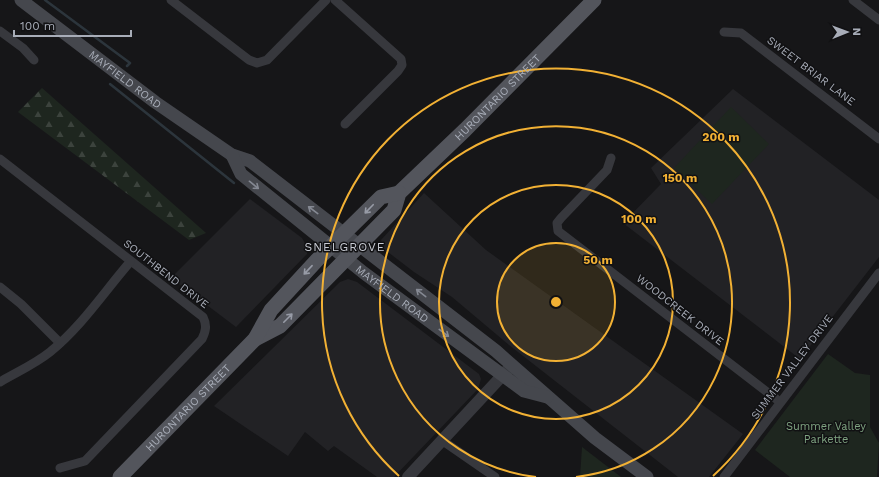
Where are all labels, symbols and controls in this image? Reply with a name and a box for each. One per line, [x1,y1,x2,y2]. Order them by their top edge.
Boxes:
scale bar [14,12,131,38]
north arrow [827,12,867,52]
text: 100 m [20,19,55,33]
text: N [850,28,863,36]
street label: SWEET BRIAR LANE [764,34,858,108]
street label: MAYFIELD ROAD [86,48,164,111]
street label: HURONTARIO STREET [452,51,543,143]
text: 200 m [702,130,740,144]
text: 150 m [663,171,697,185]
one-way arrow [249,181,260,189]
one-way arrow [364,204,374,214]
one-way arrow [308,206,319,214]
text: 100 m [621,212,657,226]
street label: SOUTHBEND DRIVE [121,237,211,311]
district label: SNELGROVE [305,240,385,254]
text: 50 m [583,253,613,267]
street label: MAYFIELD ROAD [353,262,431,325]
one-way arrow [304,265,313,275]
street label: WOODCREEK DRIVE [634,272,726,348]
one-way arrow [415,289,426,297]
centre of rings [549,295,563,309]
street label: SUMMER VALLEY DRIVE [748,312,836,422]
one-way arrow [283,313,293,323]
one-way arrow [439,329,450,337]
street label: HURONTARIO STREET [142,361,233,454]
park label: Summer Valley Parkette [786,420,866,446]

